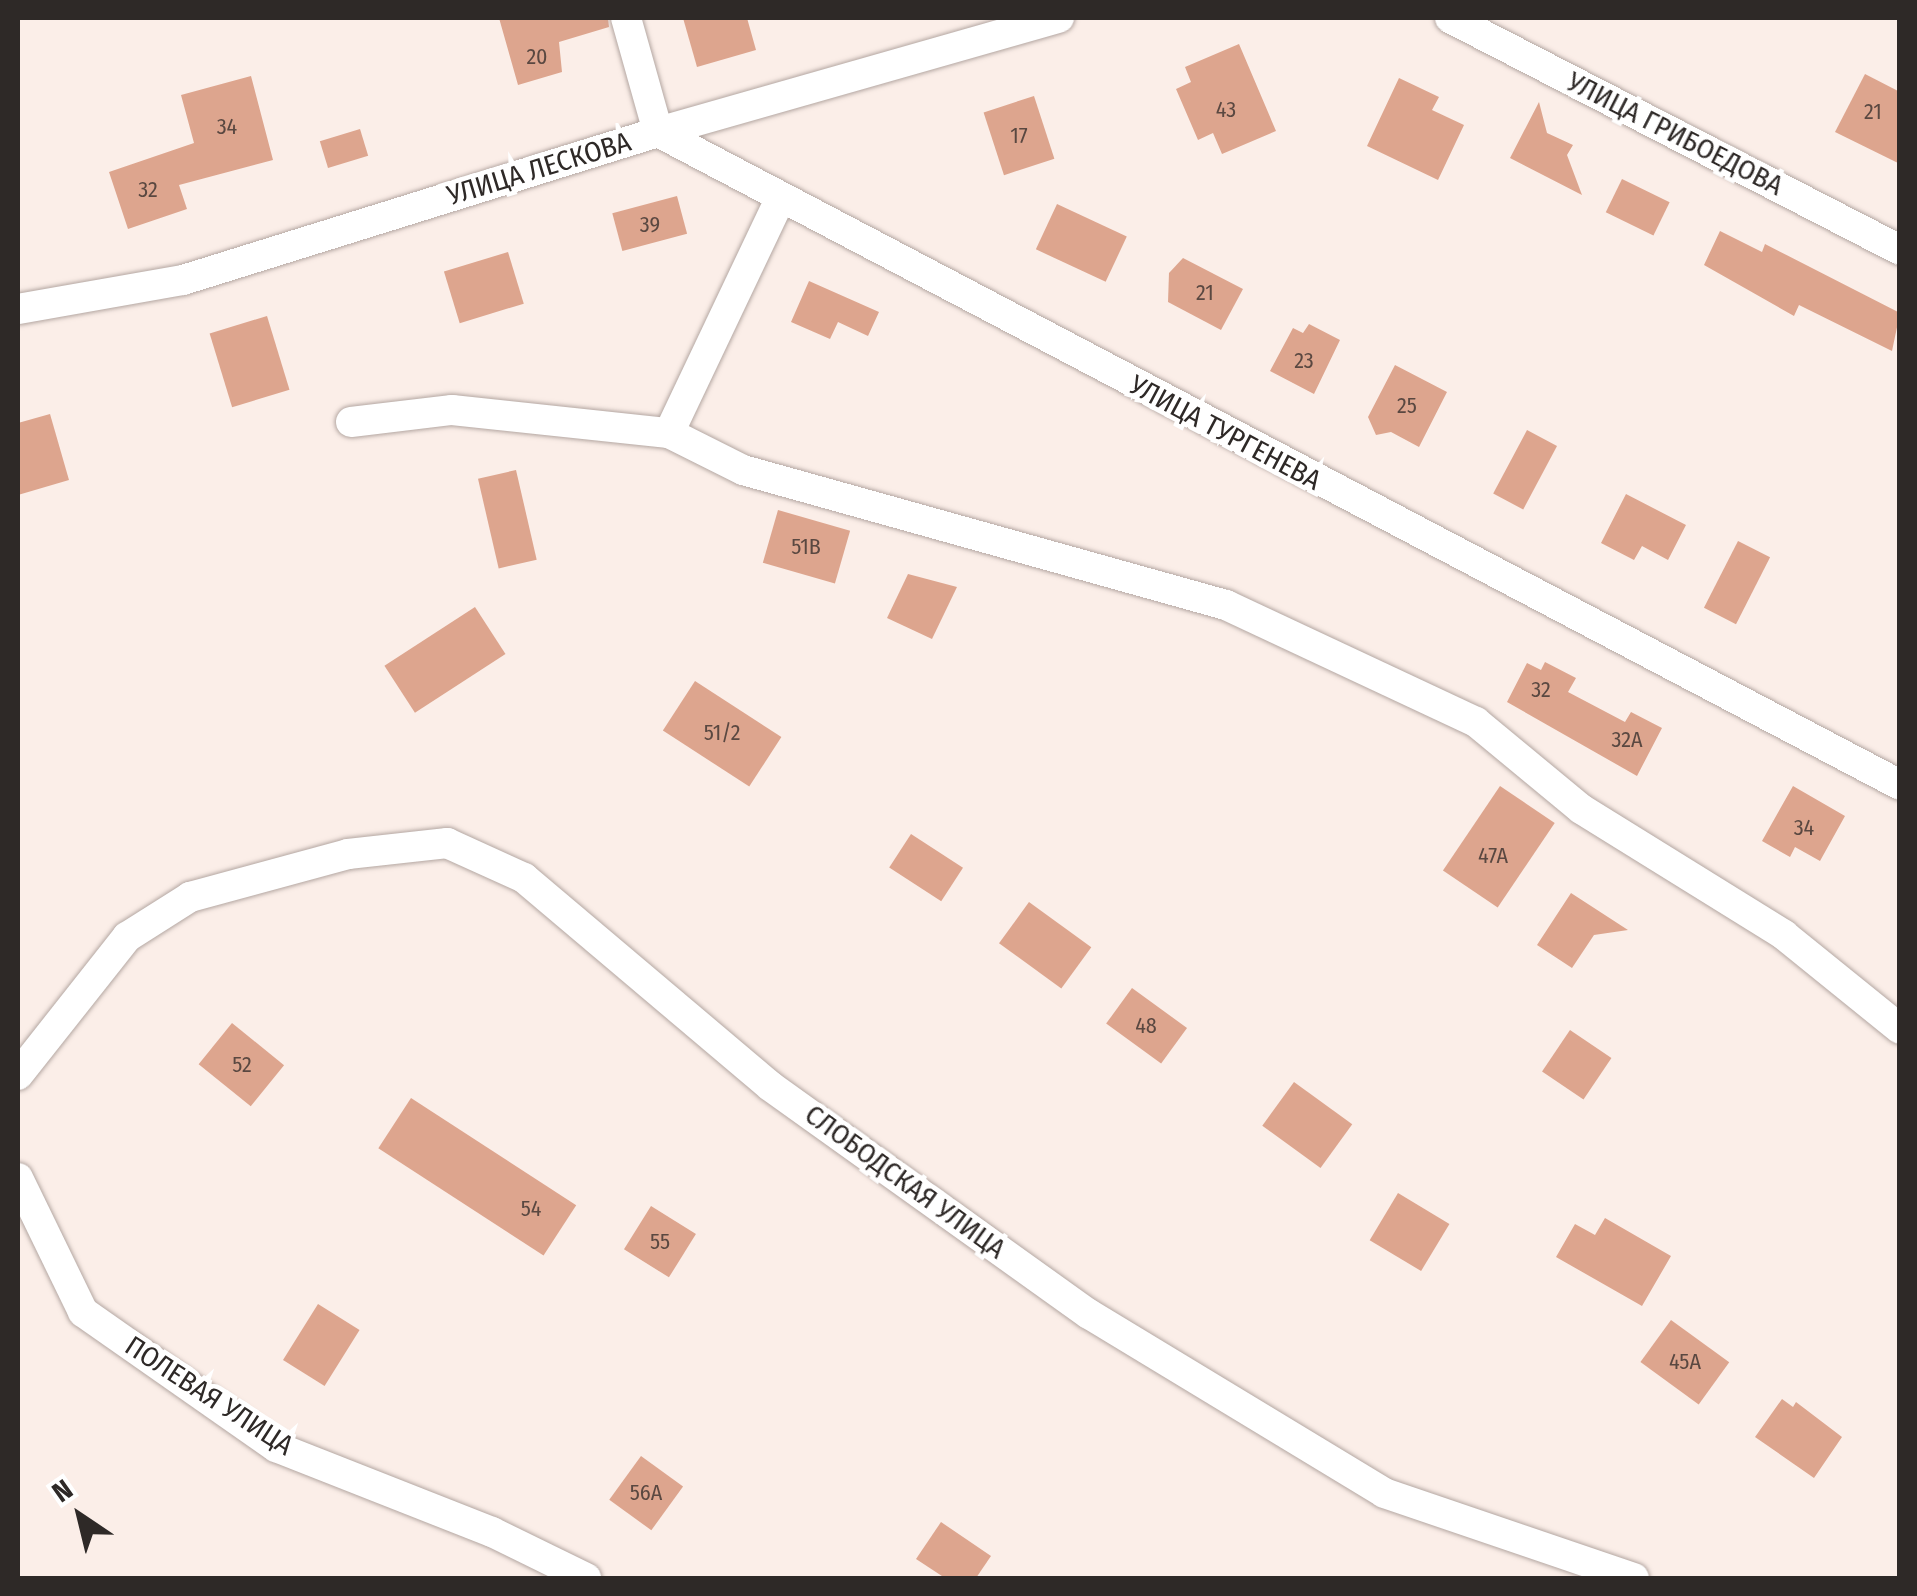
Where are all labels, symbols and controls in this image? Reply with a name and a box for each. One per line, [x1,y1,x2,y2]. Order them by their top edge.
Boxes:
house number: 20 [526,44,548,70]
street label: УЛИЦА ГРИБОЕДОВА [1561,65,1789,203]
house number: 43 [1216,97,1236,123]
house number: 21 [1864,99,1882,125]
house number: 34 [217,114,237,140]
house number: 17 [1010,123,1028,149]
street label: УЛИЦА ЛЕСКОВА [443,125,635,213]
house number: 32 [138,177,158,203]
house number: 39 [640,212,660,238]
house number: 21 [1196,280,1214,306]
house number: 23 [1294,348,1314,374]
street label: УЛИЦА ТУРГЕНЕВА [1124,368,1326,498]
house number: 25 [1397,393,1417,419]
house number: 51В [791,534,821,560]
house number: 32 [1531,677,1551,703]
house number: 51/2 [704,720,740,746]
house number: 32А [1611,727,1643,753]
house number: 34 [1794,815,1814,841]
house number: 47А [1478,843,1508,869]
house number: 48 [1135,1013,1157,1039]
house number: 52 [232,1052,252,1078]
street label: СЛОБОДСКАЯ УЛИЦА [798,1098,1012,1266]
house number: 54 [521,1196,541,1222]
house number: 55 [650,1229,670,1255]
street label: ПОЛЕВАЯ УЛИЦА [119,1329,299,1463]
house number: 45А [1669,1349,1701,1375]
north arrow [30,1466,130,1566]
text: N [46,1473,79,1509]
house number: 56А [630,1480,662,1506]

